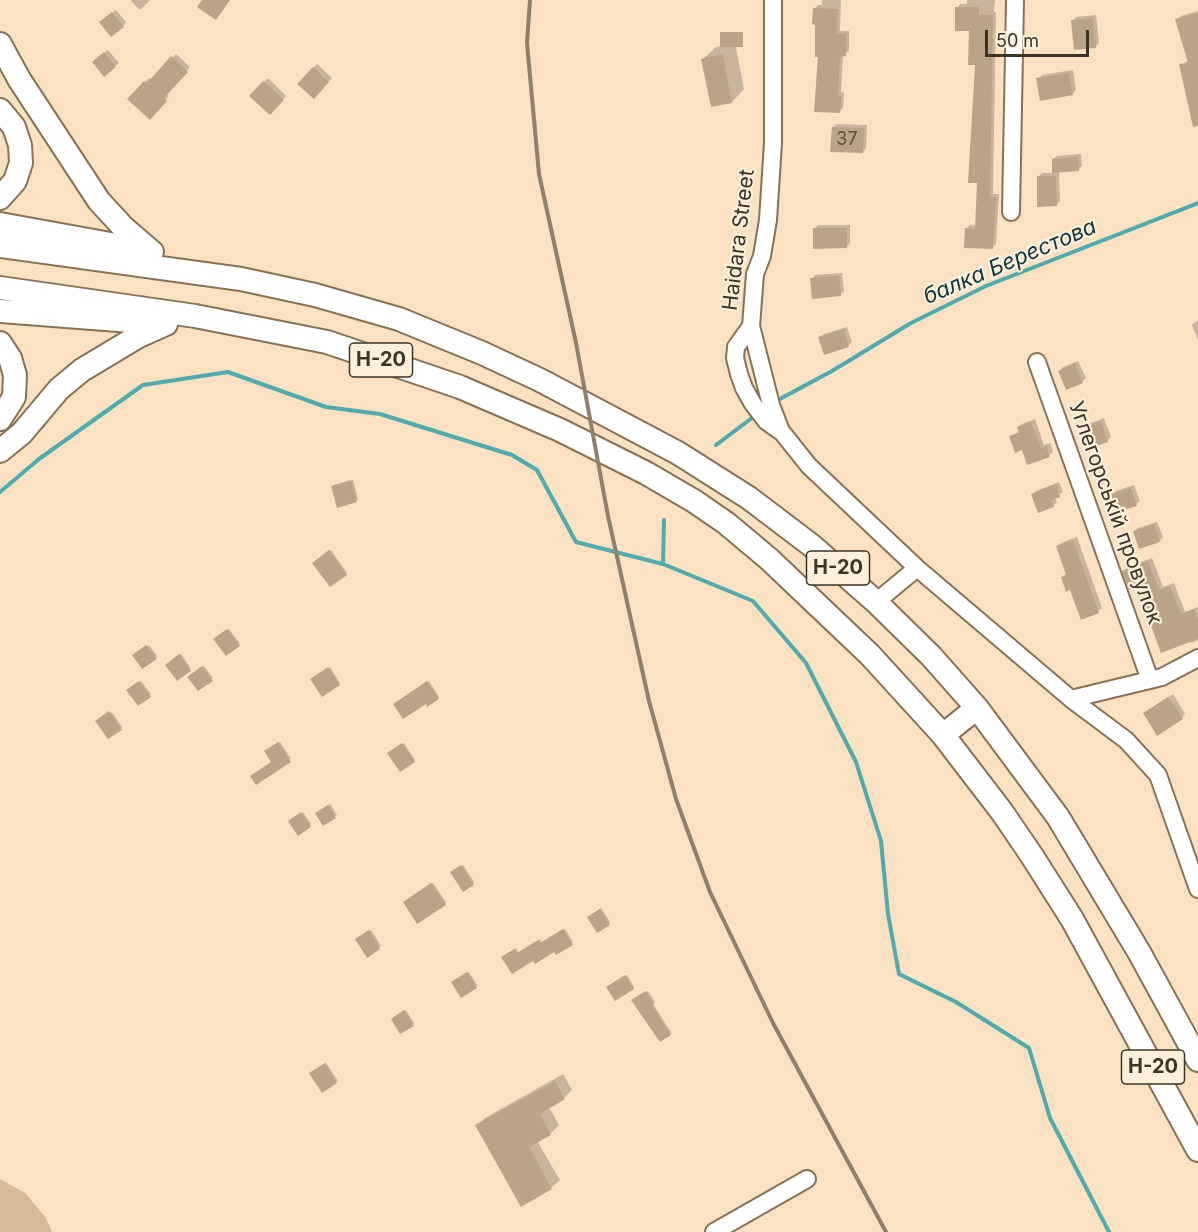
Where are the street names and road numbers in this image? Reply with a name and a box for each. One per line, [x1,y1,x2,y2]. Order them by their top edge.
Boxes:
street label: Haidara Street [718,168,760,312]
road number: Н-20 [350,343,412,377]
street label: Углегорськiй провулок [1063,398,1167,628]
road number: Н-20 [806,551,870,585]
road number: Н-20 [1122,1050,1184,1084]

